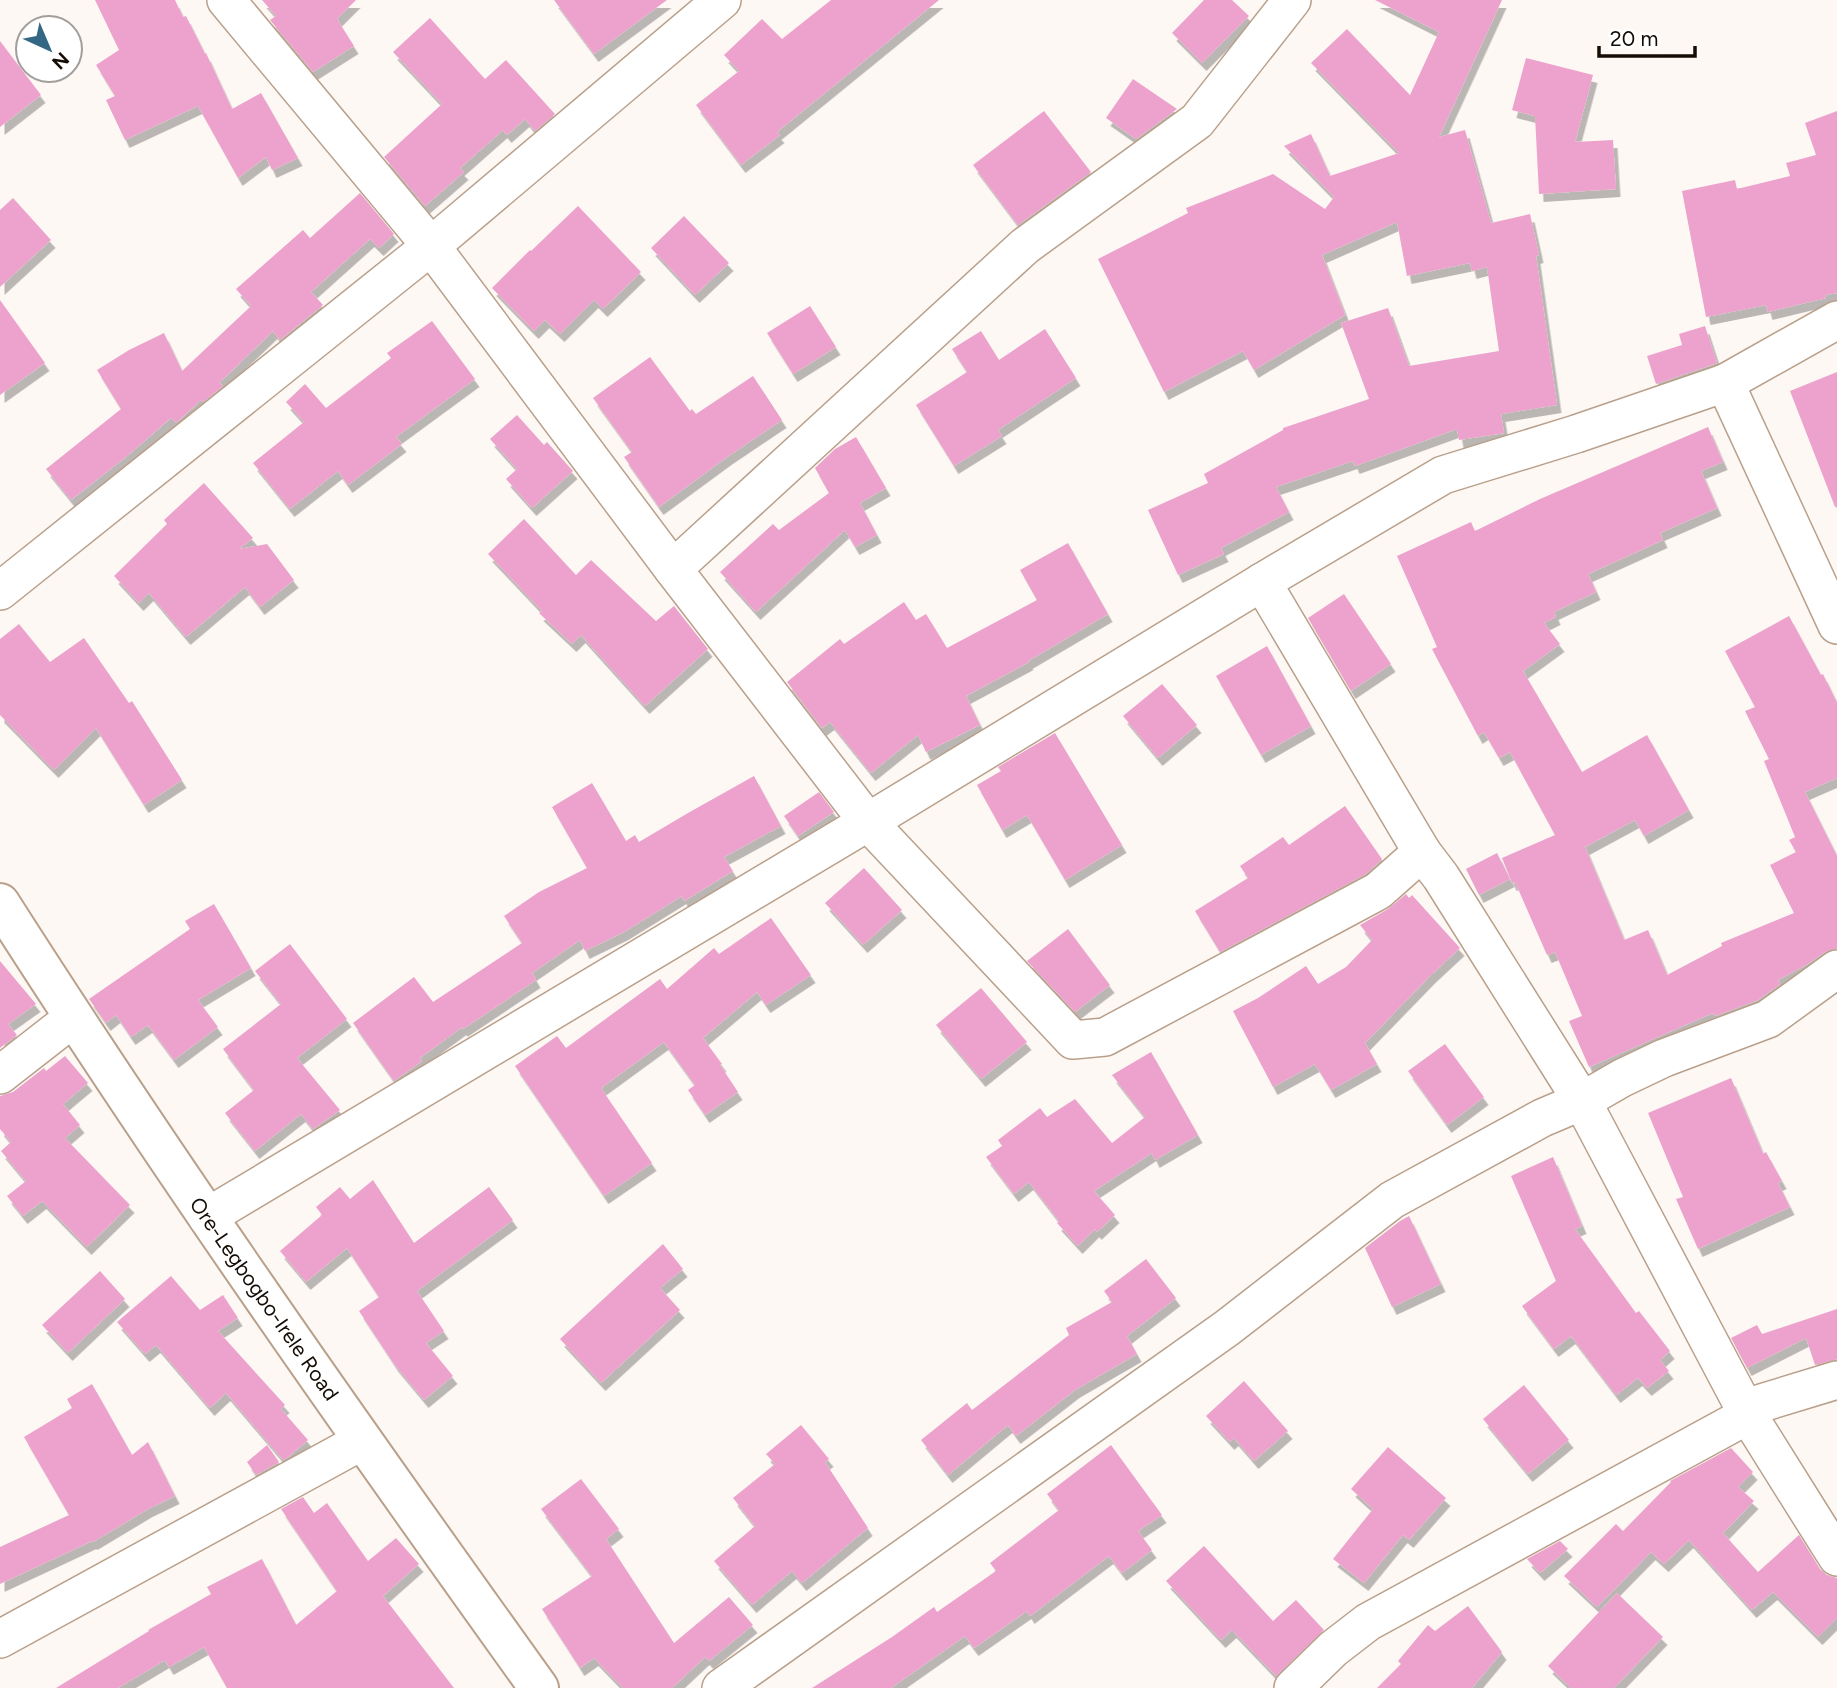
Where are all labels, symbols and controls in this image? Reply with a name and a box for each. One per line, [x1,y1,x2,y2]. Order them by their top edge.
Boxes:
north arrow [14,14,84,84]
scale bar [1599,14,1695,58]
text: 20 m [1610,26,1658,51]
text: N [47,47,74,74]
street label: Ore-Legbogbo-Irele Road [185,1192,344,1405]

